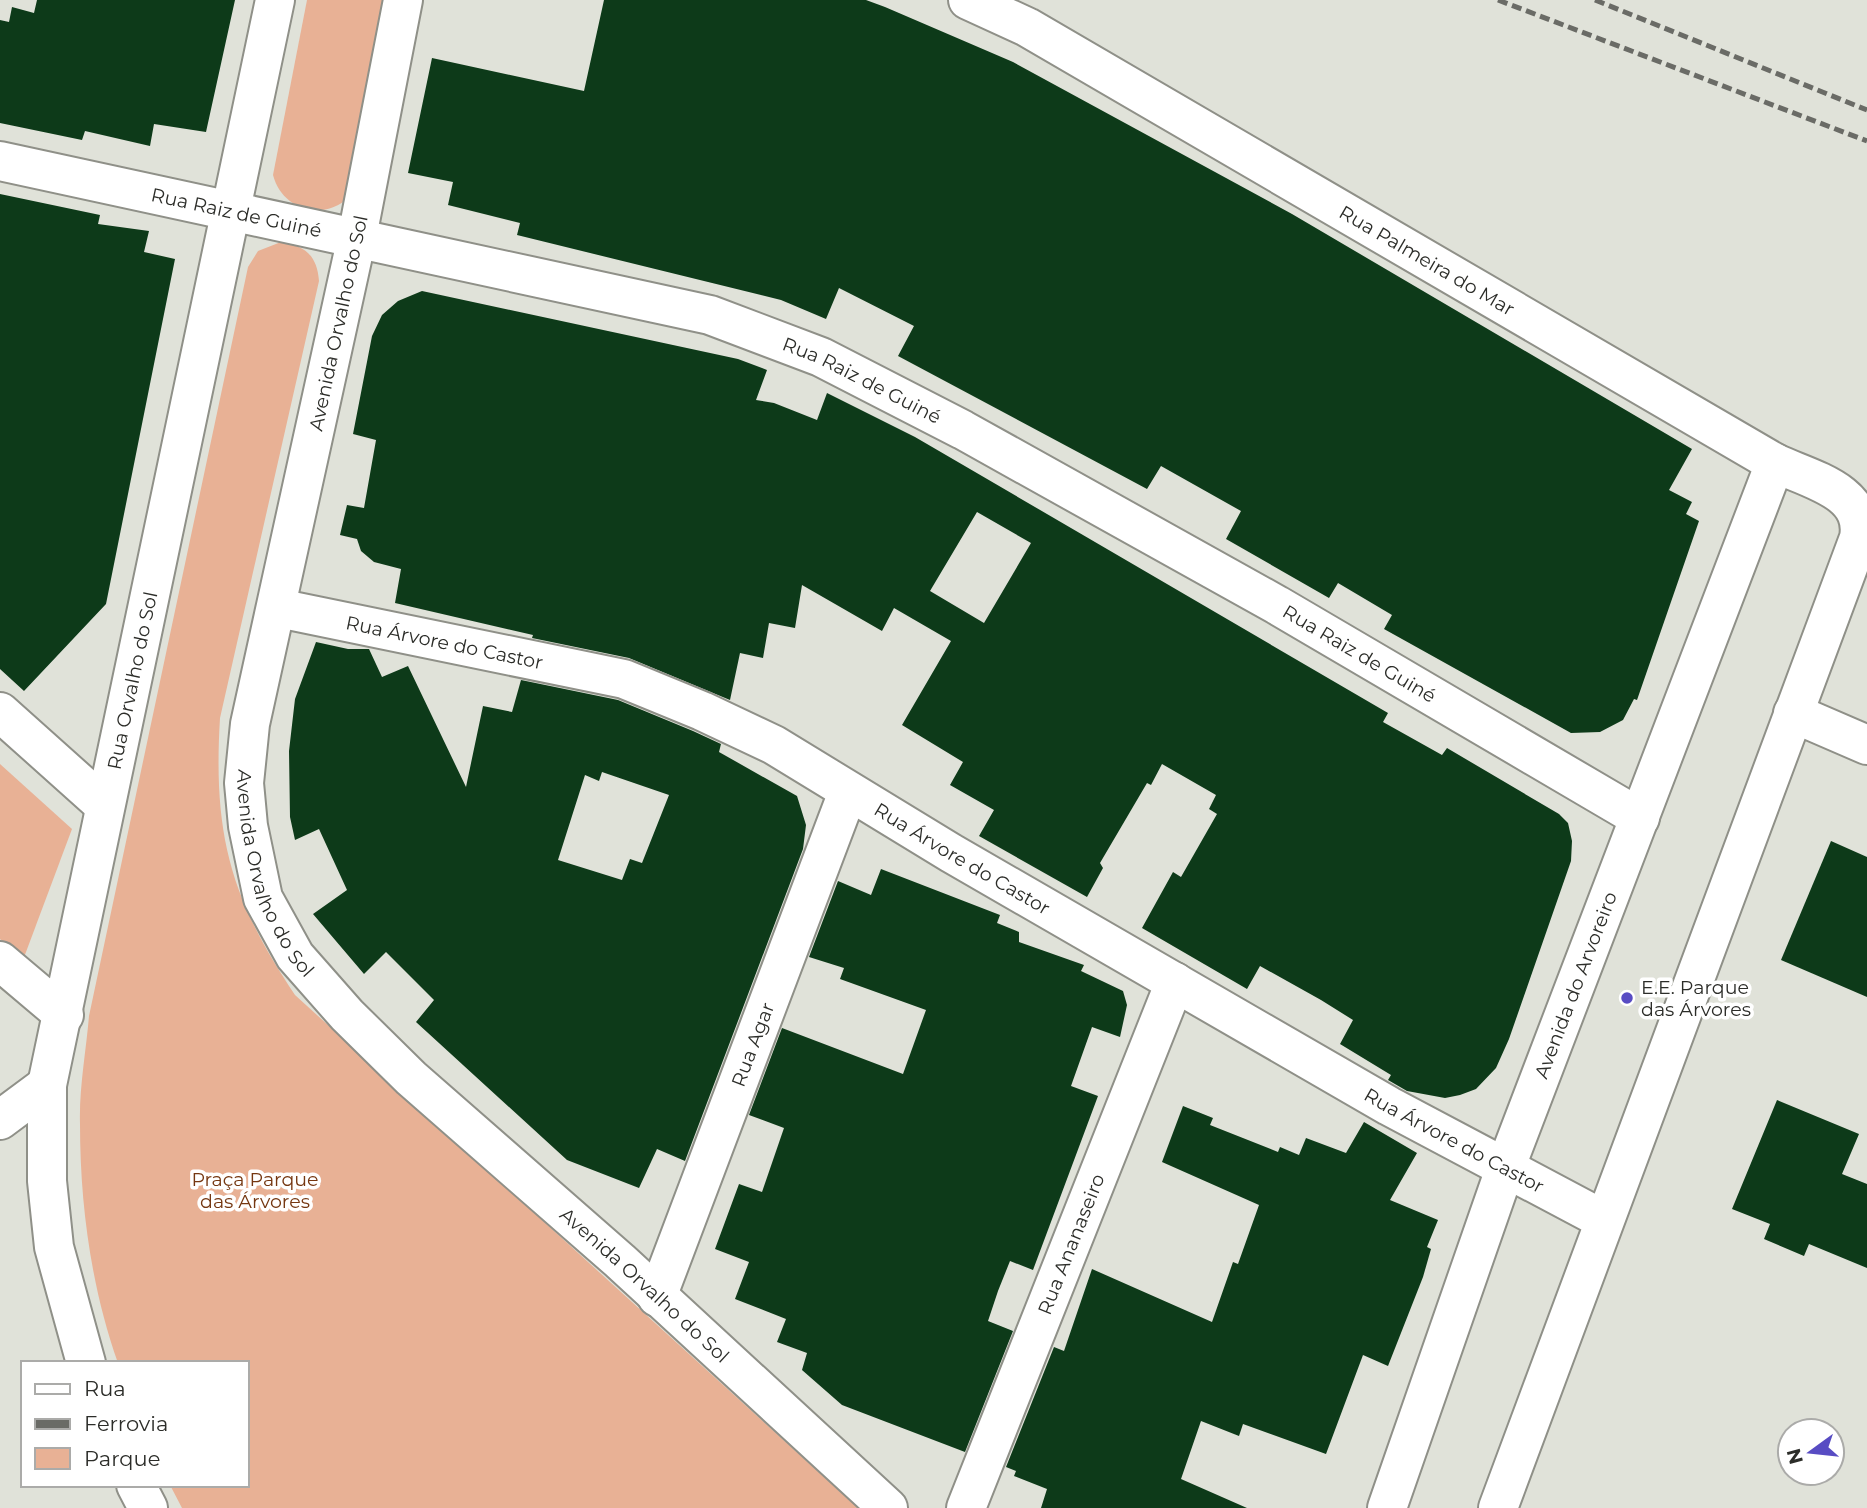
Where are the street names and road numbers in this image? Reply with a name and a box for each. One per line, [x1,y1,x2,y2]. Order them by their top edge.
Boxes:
street label: Rua Raiz de Guiné [149,183,324,242]
street label: Rua Palmeira do Mar [1335,201,1519,321]
street label: Avenida Orvalho do Sol [304,213,373,433]
street label: Rua Raiz de Guiné [779,333,945,429]
street label: Rua Orvalho do Sol [103,590,162,772]
street label: Rua Raiz de Guiné [1279,600,1440,708]
street label: Rua Árvore do Castor [344,611,545,674]
street label: Avenida Orvalho do Sol [232,768,319,982]
street label: Rua Árvore do Castor [870,798,1054,920]
street label: Avenida do Arvoreiro [1530,888,1622,1082]
street label: Rua Agar [727,999,779,1090]
street label: Rua Árvore do Castor [1360,1083,1548,1198]
street label: Rua Ananaseiro [1033,1170,1110,1318]
street label: Avenida Orvalho do Sol [555,1203,734,1368]

